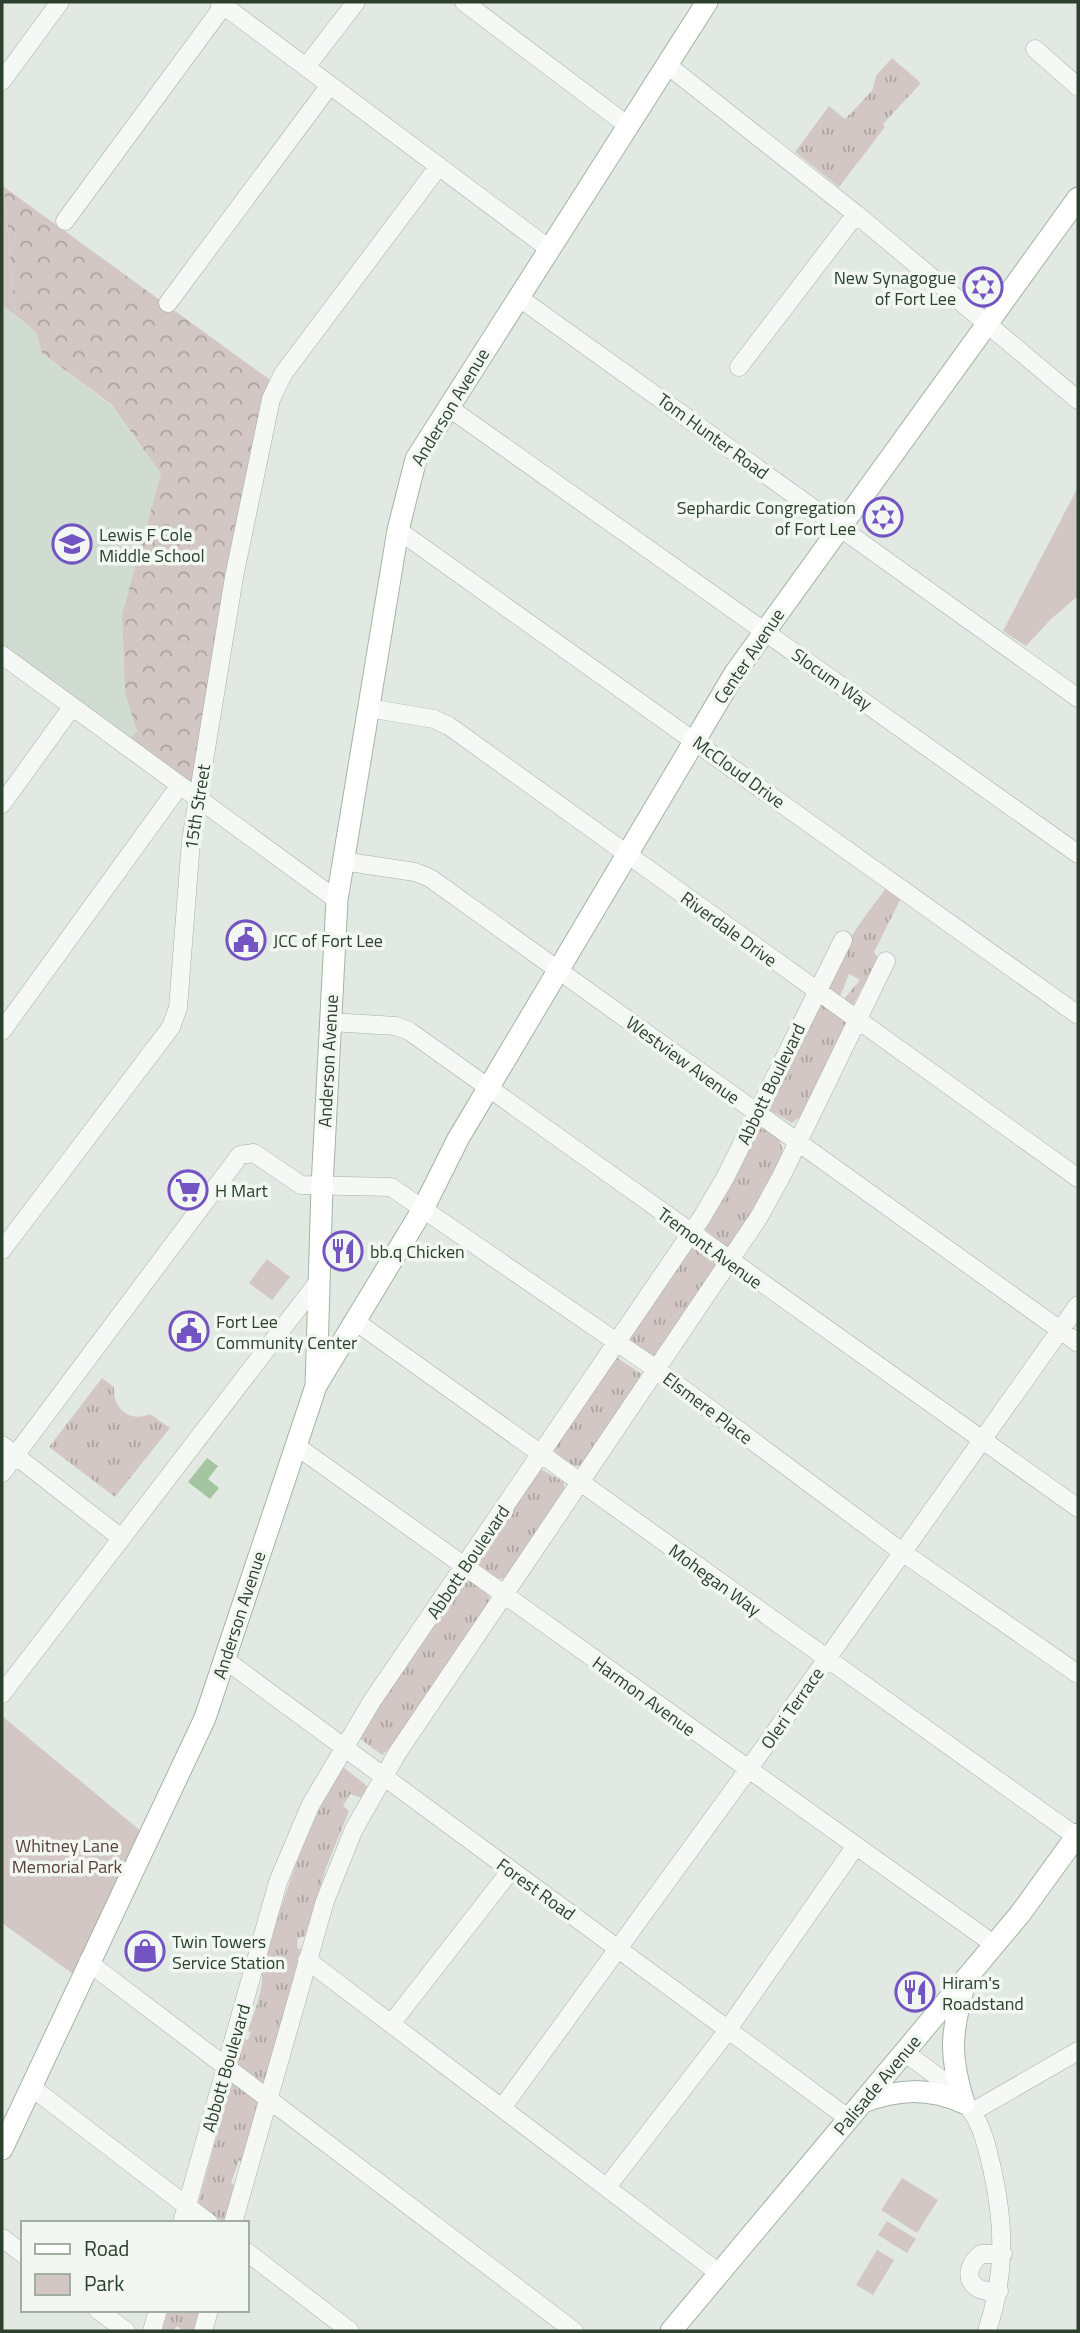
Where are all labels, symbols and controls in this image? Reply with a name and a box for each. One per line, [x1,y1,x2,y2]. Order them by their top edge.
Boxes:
place label: New Synagogue of Fort Lee [834,264,956,312]
synagogue icon: New Synagogue of Fort Lee [962,266,1004,308]
street label: Anderson Avenue [404,343,496,471]
street label: Tom Hunter Road [652,386,774,486]
place label: Sephardic Congregation of Fort Lee [677,494,856,542]
synagogue icon: Sephardic Congregation of Fort Lee [862,496,904,538]
place label: Lewis F Cole Middle School [99,521,205,569]
school or university icon: Lewis F Cole Middle School [51,523,93,565]
street label: Center Avenue [707,603,791,709]
street label: Slocum Way [786,641,878,717]
street label: McCloud Drive [687,729,791,815]
street label: 15th Street [177,761,217,852]
street label: Riverdale Drive [675,885,783,973]
public building icon: JCC of Fort Lee [225,919,267,961]
place label: JCC of Fort Lee [273,927,383,954]
street label: Anderson Avenue [311,994,345,1128]
street label: Westview Avenue [620,1009,746,1111]
street label: Abbott Boulevard [730,1019,812,1149]
supermarket icon: H Mart [167,1169,209,1211]
place label: H Mart [215,1177,268,1204]
street label: Tremont Avenue [652,1201,768,1295]
restaurant icon: bb.q Chicken [322,1230,364,1272]
place label: bb.q Chicken [370,1238,465,1265]
place label: Fort Lee Community Center [216,1308,357,1356]
public building icon: Fort Lee Community Center [168,1310,210,1352]
street label: Elsmere Place [657,1365,759,1451]
street label: Abbott Boulevard [420,1500,516,1624]
street label: Mohegan Way [663,1537,767,1623]
street label: Anderson Avenue [206,1548,272,1682]
street label: Harmon Avenue [587,1649,701,1743]
street label: Oleri Terrace [754,1662,830,1754]
park label: Whitney Lane Memorial Park [12,1832,123,1880]
street label: Forest Road [491,1851,581,1927]
place label: Twin Towers Service Station [172,1928,285,1976]
shop icon: Twin Towers Service Station [124,1930,166,1972]
place label: Hiram's Roadstand [942,1969,1024,2017]
restaurant icon: Hiram's Roadstand [894,1971,936,2013]
street label: Abbott Boulevard [195,2001,257,2135]
street label: Palisade Avenue [827,2029,927,2141]
legend [21,2221,248,2312]
text: Road [84,2232,129,2264]
text: Park [84,2267,124,2299]

